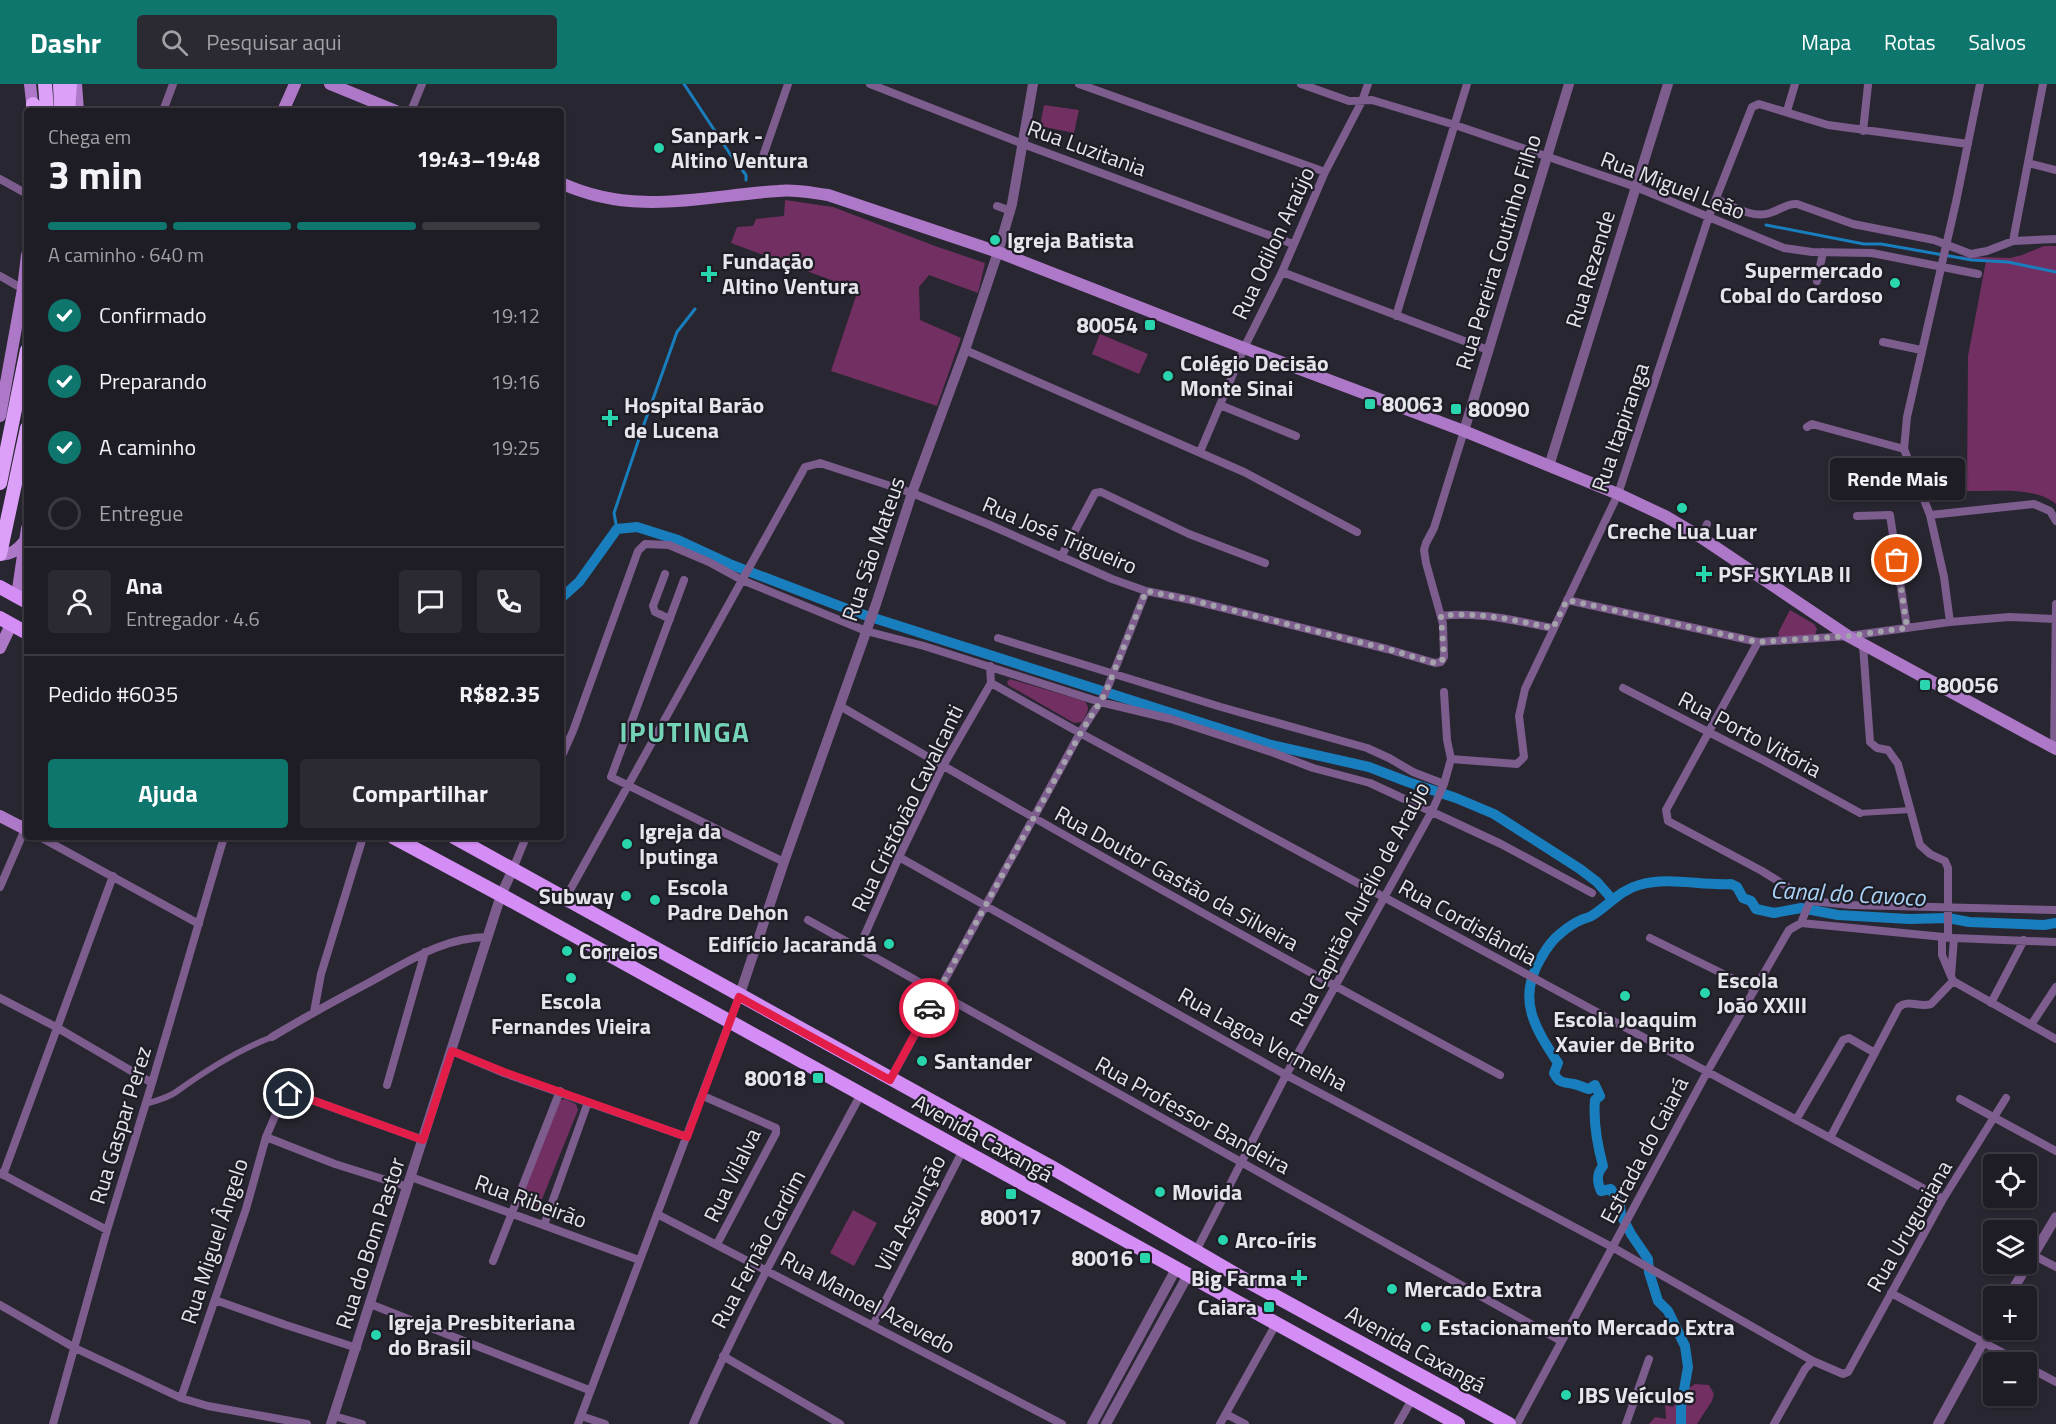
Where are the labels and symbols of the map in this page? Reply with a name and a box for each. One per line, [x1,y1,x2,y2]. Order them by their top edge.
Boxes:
street label: Rua Luzitania [1023,111,1151,185]
place label: Sanpark - Altino Ventura [671,118,808,177]
street label: Rua Pereira Coutinho Filho [1446,130,1550,374]
marker: Sanpark - Altino Ventura [652,141,666,155]
street label: Rua Miguel Leão [1596,142,1750,228]
street label: Rua Odilon Araújo [1223,161,1323,325]
street label: Rua Rezende [1556,206,1624,332]
place label: Igreja Batista [1007,223,1134,257]
marker: Igreja Batista [988,233,1002,247]
place label: Fundação Altino Ventura [722,244,859,303]
place label: Supermercado Cobal do Cardoso [1720,253,1883,312]
marker: Fundação Altino Ventura [700,265,718,283]
marker: Supermercado Cobal do Cardoso [1888,276,1902,290]
place label: 80054 [1076,308,1138,342]
marker: 80054 [1143,318,1157,332]
place label: Colégio Decisão Monte Sinai [1180,346,1329,405]
street label: Rua Itapiranga [1582,358,1658,496]
marker: Colégio Decisão Monte Sinai [1161,369,1175,383]
place label: 80063 [1382,387,1444,421]
place label: Hospital Barão de Lucena [624,388,764,447]
place label: 80090 [1468,392,1530,426]
marker: 80063 [1363,397,1377,411]
marker: 80090 [1449,402,1463,416]
marker: Hospital Barão de Lucena [601,409,619,427]
callout: Rende Mais [1830,458,1964,500]
street label: Rua São Mateus [832,472,914,626]
street label: Rua José Trigueiro [977,487,1143,583]
marker: Creche Lua Luar [1675,501,1689,515]
place label: Creche Lua Luar [1607,514,1757,548]
pin [1871,534,1922,585]
place label: PSF SKYLAB II [1718,557,1851,591]
marker: PSF SKYLAB II [1695,565,1713,583]
place label: 80056 [1937,668,1999,702]
marker: 80056 [1918,678,1932,692]
street label: Rua Porto Vitória [1672,682,1828,786]
street label: Rua Cristóvão Cavalcanti [842,699,972,917]
district label: IPUTINGA [620,710,750,753]
street label: Rua Capitão Aurélio de Araújo [1280,776,1438,1032]
street label: Rua Doutor Gastão da Silveira [1049,797,1305,959]
place label: Igreja da Iputinga [639,814,721,873]
marker: Igreja da Iputinga [620,837,634,851]
place label: Escola Padre Dehon [667,870,789,929]
street label: Rua Cordislândia [1392,870,1544,974]
water label: Canal do Cavoco [1770,871,1928,915]
place label: Subway [539,879,614,913]
marker: Subway [619,889,633,903]
marker: Escola Padre Dehon [648,893,662,907]
place label: Edifício Jacarandá [708,927,877,961]
place label: Correios [579,934,658,968]
marker: Edifício Jacarandá [882,937,896,951]
marker: Correios [560,944,574,958]
place label: Escola João XXIII [1717,963,1807,1022]
marker: Escola Fernandes Vieira [564,971,578,985]
courier [899,978,959,1038]
street label: Rua Lagoa Vermelha [1172,978,1354,1100]
place label: Escola Fernandes Vieira [491,984,651,1043]
marker: Escola João XXIII [1698,986,1712,1000]
marker: Escola Joaquim Xavier de Brito [1618,989,1632,1003]
place label: Escola Joaquim Xavier de Brito [1553,1002,1697,1061]
street label: Rua Gaspar Perez [80,1042,160,1208]
place label: Santander [934,1044,1032,1078]
street label: Rua Professor Bandeira [1089,1047,1297,1183]
marker: Santander [915,1054,929,1068]
place label: 80018 [744,1061,806,1095]
pin [263,1068,314,1119]
marker: 80018 [811,1071,825,1085]
street label: Estrada do Caiará [1591,1071,1697,1229]
street label: Avenida Caxangá [906,1085,1060,1191]
street label: Rua Vilalva [695,1122,769,1228]
street label: Vila Assunção [866,1148,954,1278]
street label: Rua do Bom Pastor [326,1152,414,1333]
street label: Rua Miguel Ângelo [171,1154,257,1328]
street label: Rua Uruguaiana [1857,1154,1961,1298]
street label: Rua Fernão Cardim [702,1164,814,1334]
street label: Rua Ribeirão [470,1165,592,1237]
place label: Movida [1172,1175,1242,1209]
marker: Movida [1153,1185,1167,1199]
marker: 80017 [1004,1187,1018,1201]
place label: 80017 [980,1200,1042,1234]
place label: Arco-íris [1235,1223,1317,1257]
marker: Arco-íris [1216,1233,1230,1247]
place label: 80016 [1071,1241,1133,1275]
street label: Rua Manoel Azevedo [774,1242,962,1362]
marker: 80016 [1138,1251,1152,1265]
place label: Big Farma [1191,1261,1287,1295]
marker: Big Farma [1292,1271,1306,1285]
place label: Mercado Extra [1404,1272,1542,1306]
marker: Mercado Extra [1385,1282,1399,1296]
place label: Caiara [1197,1290,1257,1324]
street label: Avenida Caxangá [1339,1296,1493,1402]
marker: Caiara [1262,1300,1276,1314]
place label: Igreja Presbiteriana do Brasil [388,1305,575,1364]
place label: Estacionamento Mercado Extra [1438,1310,1735,1344]
marker: Estacionamento Mercado Extra [1419,1320,1433,1334]
marker: Igreja Presbiteriana do Brasil [369,1328,383,1342]
place label: JBS Veículos [1578,1378,1694,1412]
marker: JBS Veículos [1559,1388,1573,1402]

